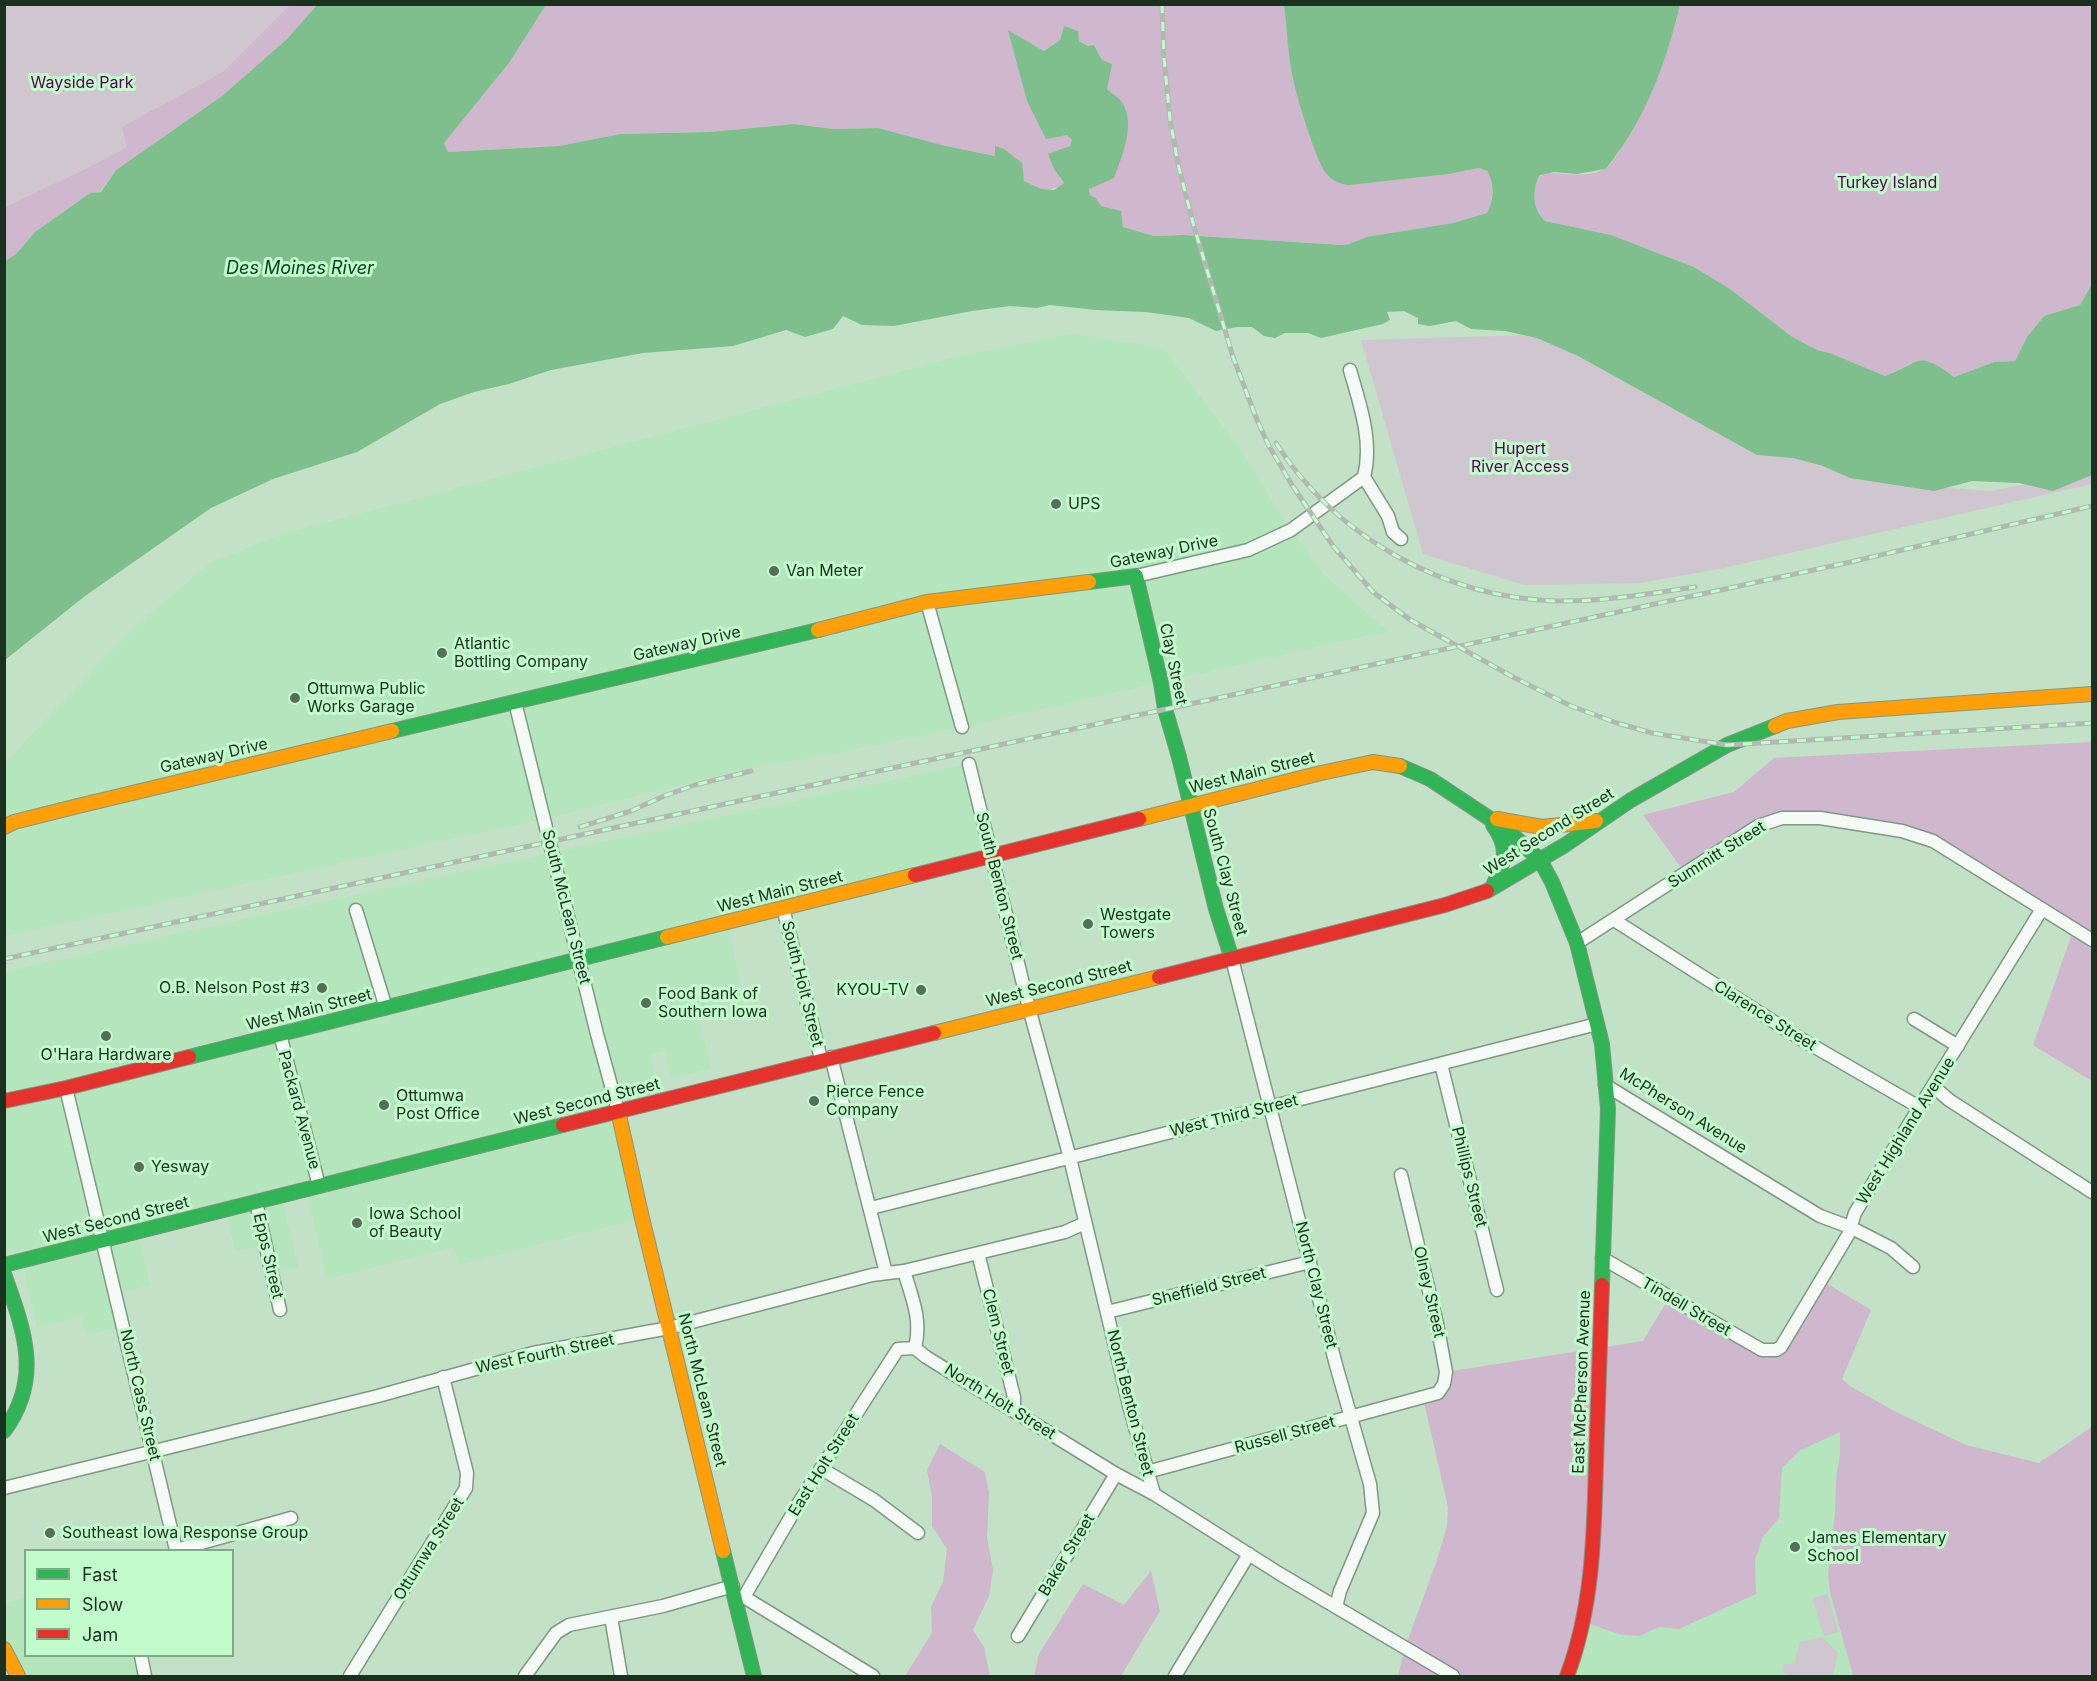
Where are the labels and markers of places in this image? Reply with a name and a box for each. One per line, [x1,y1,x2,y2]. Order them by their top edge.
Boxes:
place label: UPS [1068,494,1100,514]
marker: UPS [1049,497,1063,511]
place label: Van Meter [786,561,863,581]
marker: Van Meter [767,564,781,578]
place label: Atlantic Bottling Company [454,634,588,672]
marker: Atlantic Bottling Company [435,646,449,660]
place label: Ottumwa Public Works Garage [307,679,426,717]
marker: Ottumwa Public Works Garage [288,691,302,705]
place label: Westgate Towers [1100,905,1171,943]
marker: Westgate Towers [1081,917,1095,931]
place label: O.B. Nelson Post #3 [159,978,310,998]
place label: KYOU-TV [836,980,909,1000]
marker: O.B. Nelson Post #3 [315,981,329,995]
marker: KYOU-TV [914,983,928,997]
place label: Food Bank of Southern Iowa [658,984,767,1022]
marker: Food Bank of Southern Iowa [639,996,653,1010]
marker: O'Hara Hardware [99,1029,113,1043]
place label: O'Hara Hardware [40,1045,172,1065]
place label: Pierce Fence Company [826,1082,924,1120]
place label: Ottumwa Post Office [396,1086,480,1124]
marker: Pierce Fence Company [807,1094,821,1108]
marker: Ottumwa Post Office [377,1098,391,1112]
place label: Yesway [151,1157,209,1177]
marker: Yesway [132,1160,146,1174]
place label: Iowa School of Beauty [369,1204,461,1242]
marker: Iowa School of Beauty [350,1216,364,1230]
place label: Southeast Iowa Response Group [62,1523,308,1543]
marker: Southeast Iowa Response Group [43,1526,57,1540]
place label: James Elementary School [1807,1528,1947,1566]
marker: James Elementary School [1788,1540,1802,1554]

